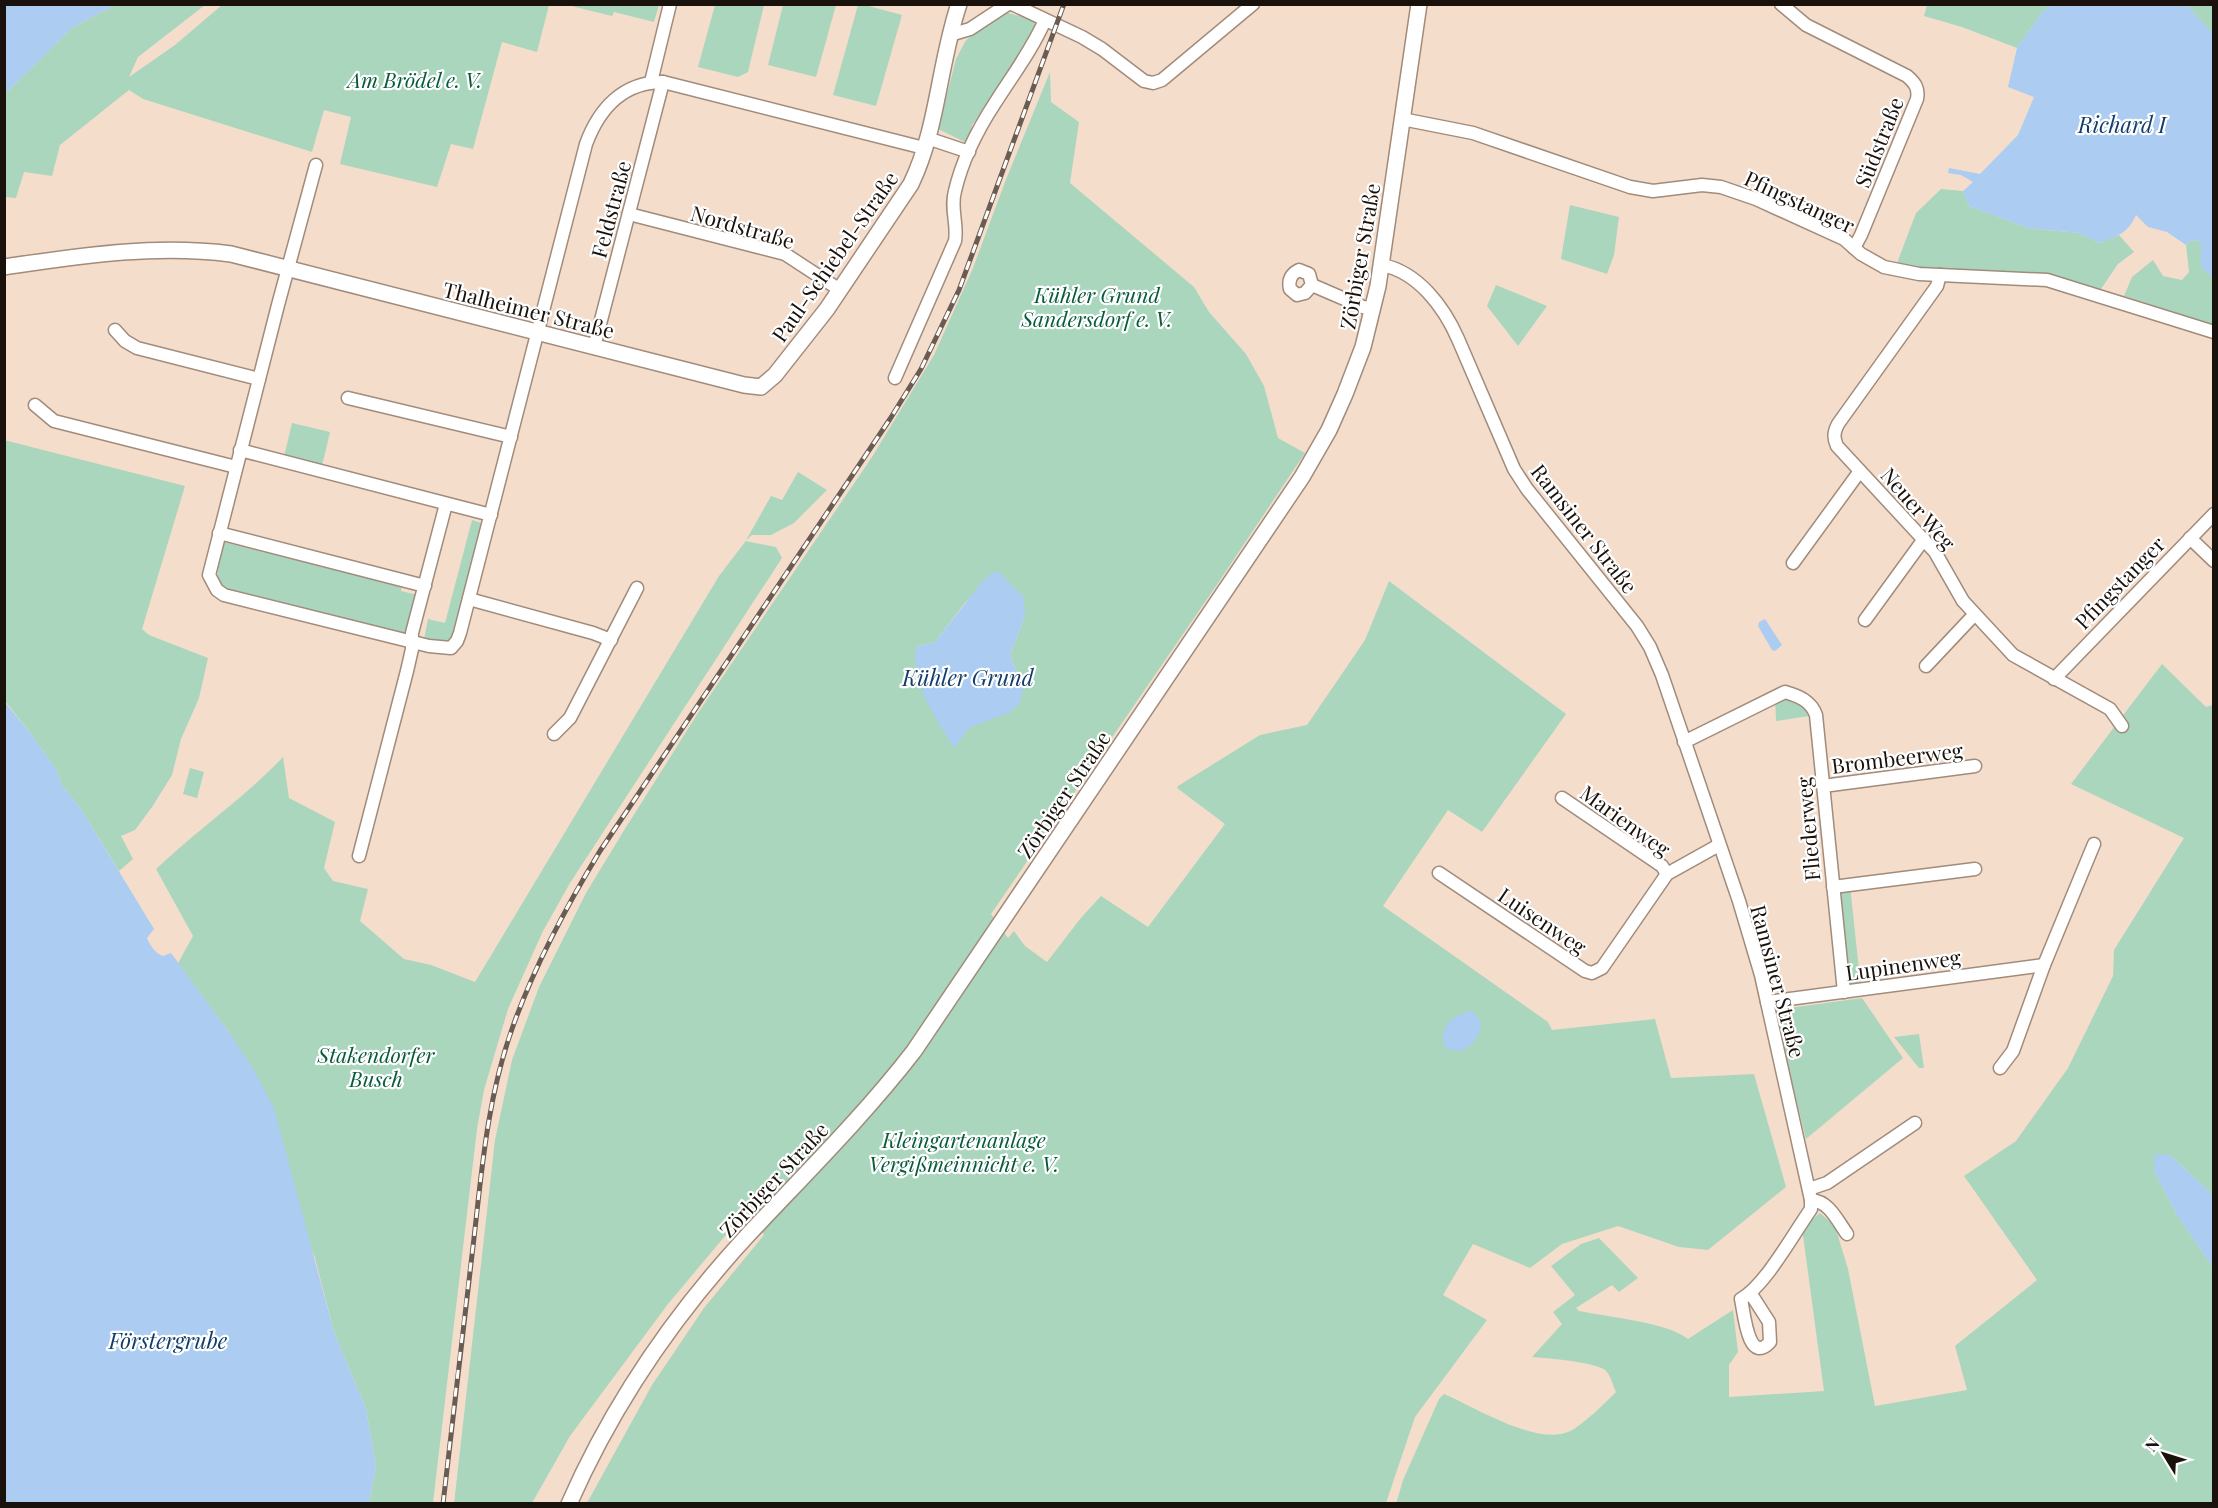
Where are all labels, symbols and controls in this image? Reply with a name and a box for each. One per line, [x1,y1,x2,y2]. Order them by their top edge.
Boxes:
park label: Am Brödel e. V. [346,65,482,93]
street label: Südstraße [1847,93,1909,191]
water label: Richard I [2077,109,2167,139]
street label: Feldstraße [584,157,636,261]
street label: Pfingstanger [1740,163,1860,239]
street label: Paul-Schiebel-Straße [764,165,904,347]
street label: Zörbiger Straße [1332,181,1386,331]
street label: Nordstraße [688,198,798,254]
street label: Thalheimer Straße [440,274,618,344]
park label: Kühler Grund Sandersdorf e. V. [1020,280,1173,332]
street label: Ramsiner Straße [1526,458,1644,598]
street label: Neuer Weg [1875,461,1963,555]
street label: Pfingstanger [2068,529,2171,634]
water label: Kühler Grund [901,662,1035,692]
street label: Zörbiger Straße [1010,725,1116,863]
street label: Brombeerweg [1830,735,1964,779]
street label: Fliederweg [1789,776,1825,882]
street label: Marienweg [1575,778,1677,862]
street label: Luisenweg [1493,880,1593,960]
street label: Ramsiner Straße [1745,902,1813,1060]
street label: Lupinenweg [1844,942,1962,986]
park label: Stakendorfer Busch [317,1040,436,1092]
street label: Zörbiger Straße [712,1115,834,1243]
park label: Kleingartenanlage Vergißmeinnicht e. V. [869,1125,1059,1177]
water label: Förstergrube [108,1325,228,1355]
north arrow [2134,1424,2194,1484]
text: N [2140,1433,2164,1455]

